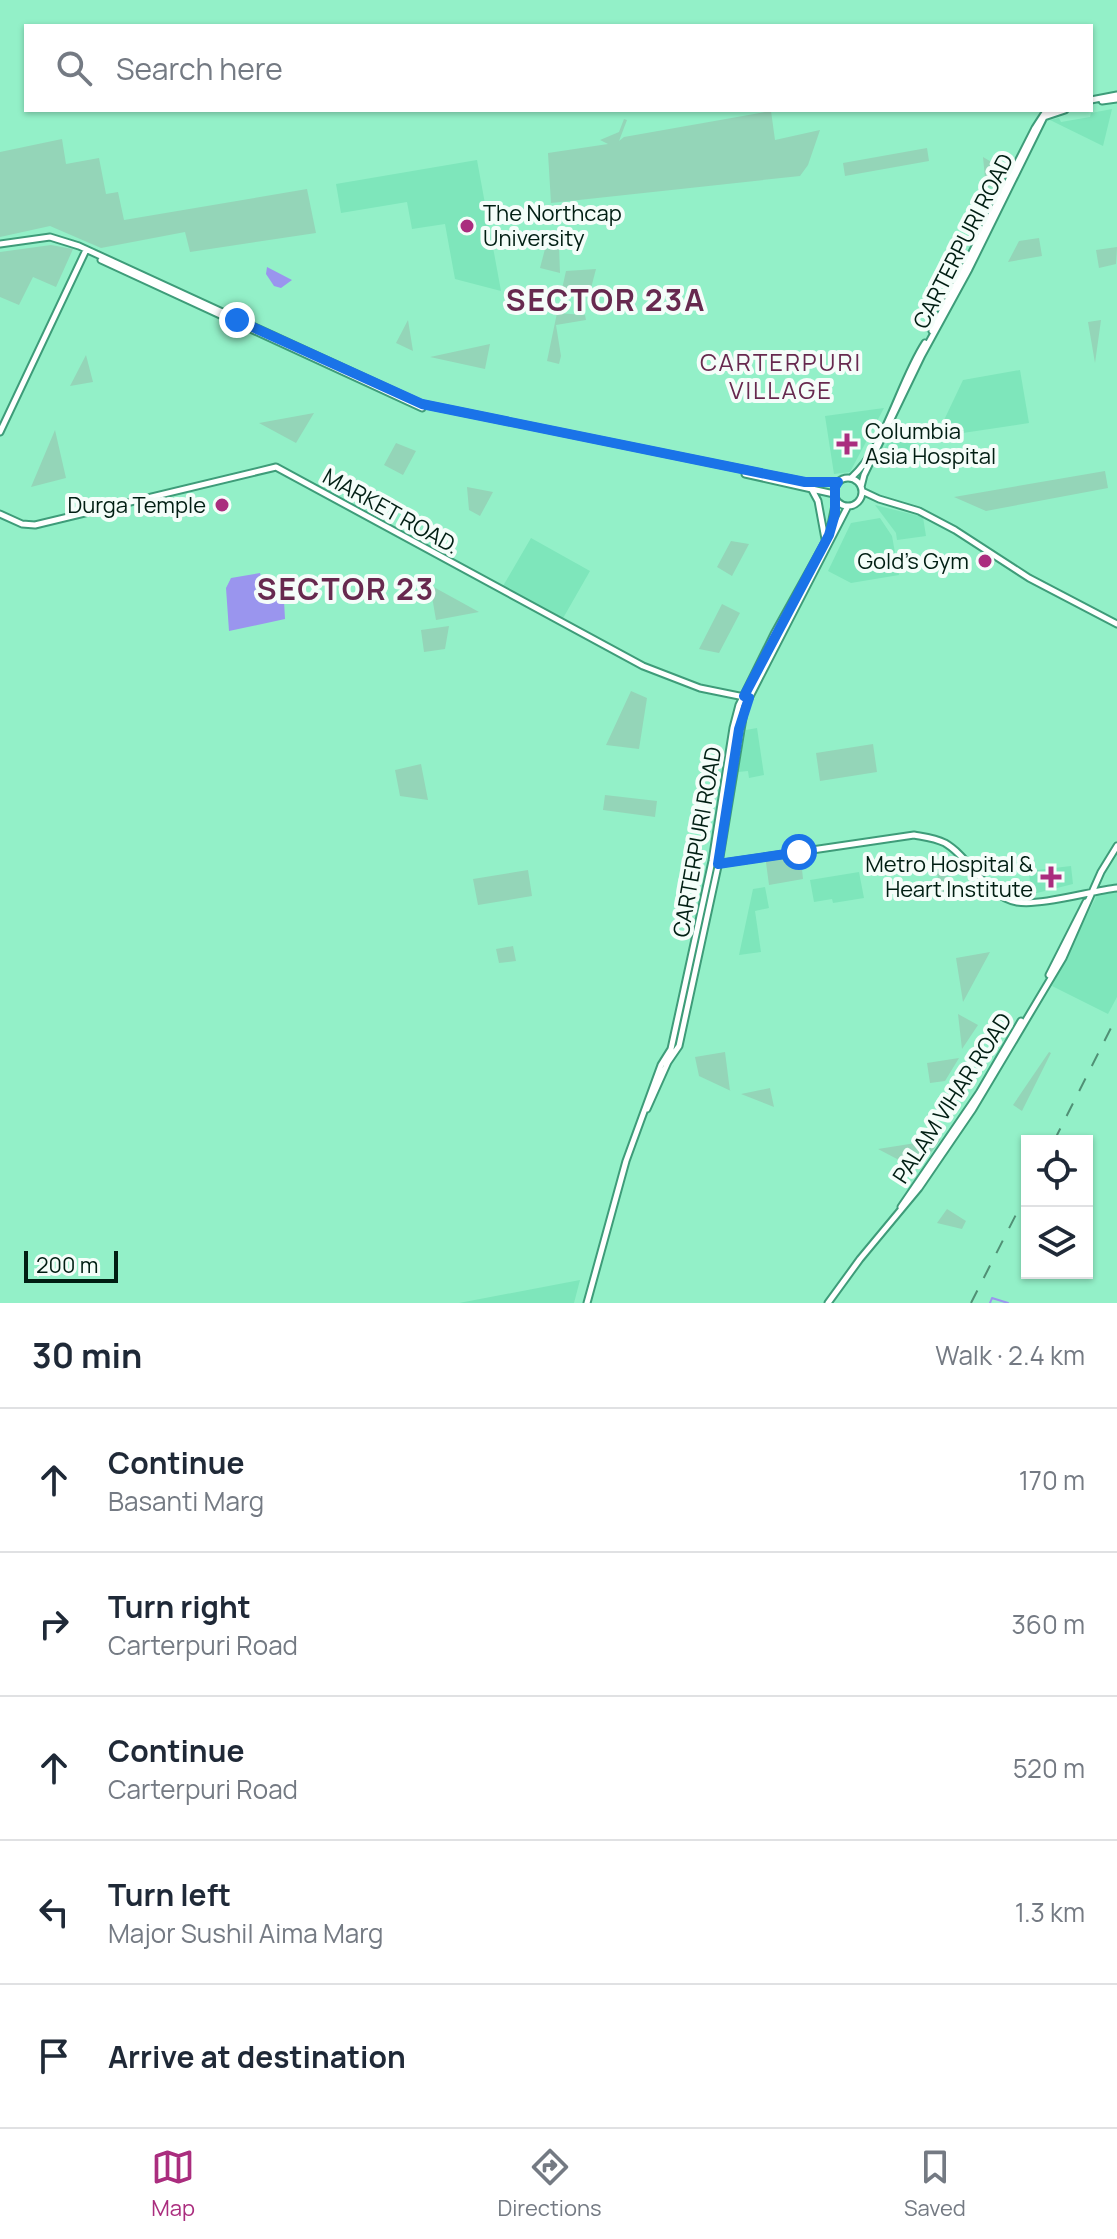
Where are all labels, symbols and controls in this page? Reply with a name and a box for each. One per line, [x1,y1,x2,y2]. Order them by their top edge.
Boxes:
search box [24,24,1093,112]
icon: search [52,46,96,90]
text: Search here [116,48,283,89]
street label: CARTERPURI ROAD [906,148,1020,334]
place label: The Northcap University [483,198,622,253]
marker: The Northcap University [458,217,476,235]
district label: SECTOR 23A [506,279,706,320]
route end [219,302,255,338]
district label: CARTERPURI VILLAGE [700,345,862,406]
place label: Columbia Asia Hospital [865,416,996,471]
marker: Columbia Asia Hospital [836,433,858,455]
street label: MARKET ROAD. [318,461,464,561]
place label: Durga Temple [67,490,206,520]
marker: Durga Temple [213,496,231,514]
place label: Gold's Gym [857,546,969,576]
marker: Gold's Gym [976,552,994,570]
district label: SECTOR 23 [257,568,435,609]
street label: CARTERPURI ROAD [665,744,729,940]
route start [781,834,817,870]
place label: Metro Hospital & Heart Institute [865,849,1034,904]
marker: Metro Hospital & Heart Institute [1040,866,1062,888]
street label: PALAM VIHAR ROAD [886,1007,1018,1189]
map controls [1021,1135,1093,1279]
button: locate [1021,1135,1093,1207]
button: layers [1021,1207,1093,1279]
scale bar [24,1247,118,1283]
text: 200 m [36,1250,98,1280]
text: 30 min [32,1332,142,1378]
text: Walk · 2.4 km [935,1337,1085,1373]
text: Continue [108,1442,244,1483]
icon: ahead [32,1458,76,1502]
text: 170 m [1019,1462,1085,1498]
text: Basanti Marg [108,1483,264,1519]
text: Turn right [108,1586,251,1627]
icon: right [32,1602,76,1646]
text: 360 m [1011,1606,1085,1642]
text: Carterpuri Road [108,1627,298,1663]
text: Continue [108,1730,244,1771]
icon: ahead [32,1746,76,1790]
text: 520 m [1013,1750,1085,1786]
text: Carterpuri Road [108,1771,298,1807]
text: Turn left [108,1874,231,1915]
icon: left [32,1890,76,1934]
text: 1.3 km [1015,1894,1085,1930]
text: Major Sushil Aima Marg [108,1915,383,1951]
icon: arrive [32,2034,76,2078]
text: Arrive at destination [108,2036,406,2077]
tab: Map [151,2145,195,2223]
tab: Directions [497,2145,602,2223]
tab: Saved [904,2145,966,2223]

